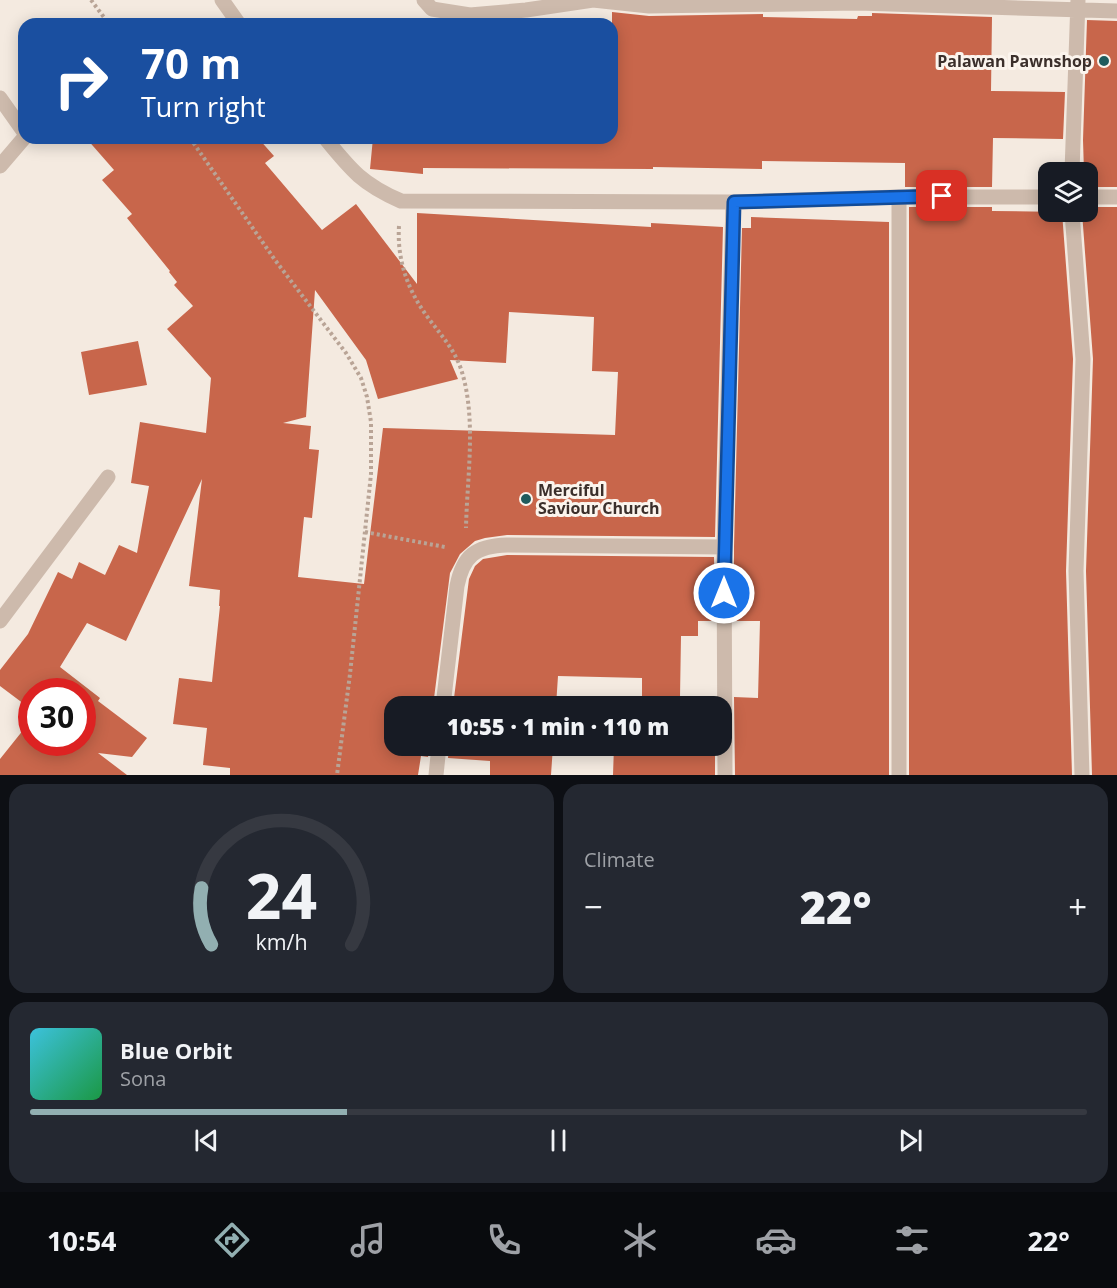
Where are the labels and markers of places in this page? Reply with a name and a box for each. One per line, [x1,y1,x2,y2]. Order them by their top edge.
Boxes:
place label: Palawan Pawnshop [937,50,1092,72]
marker: Palawan Pawnshop [1097,54,1111,68]
pin [916,170,967,221]
place label: Merciful Saviour Church [538,479,660,519]
marker: Merciful Saviour Church [519,492,533,506]

